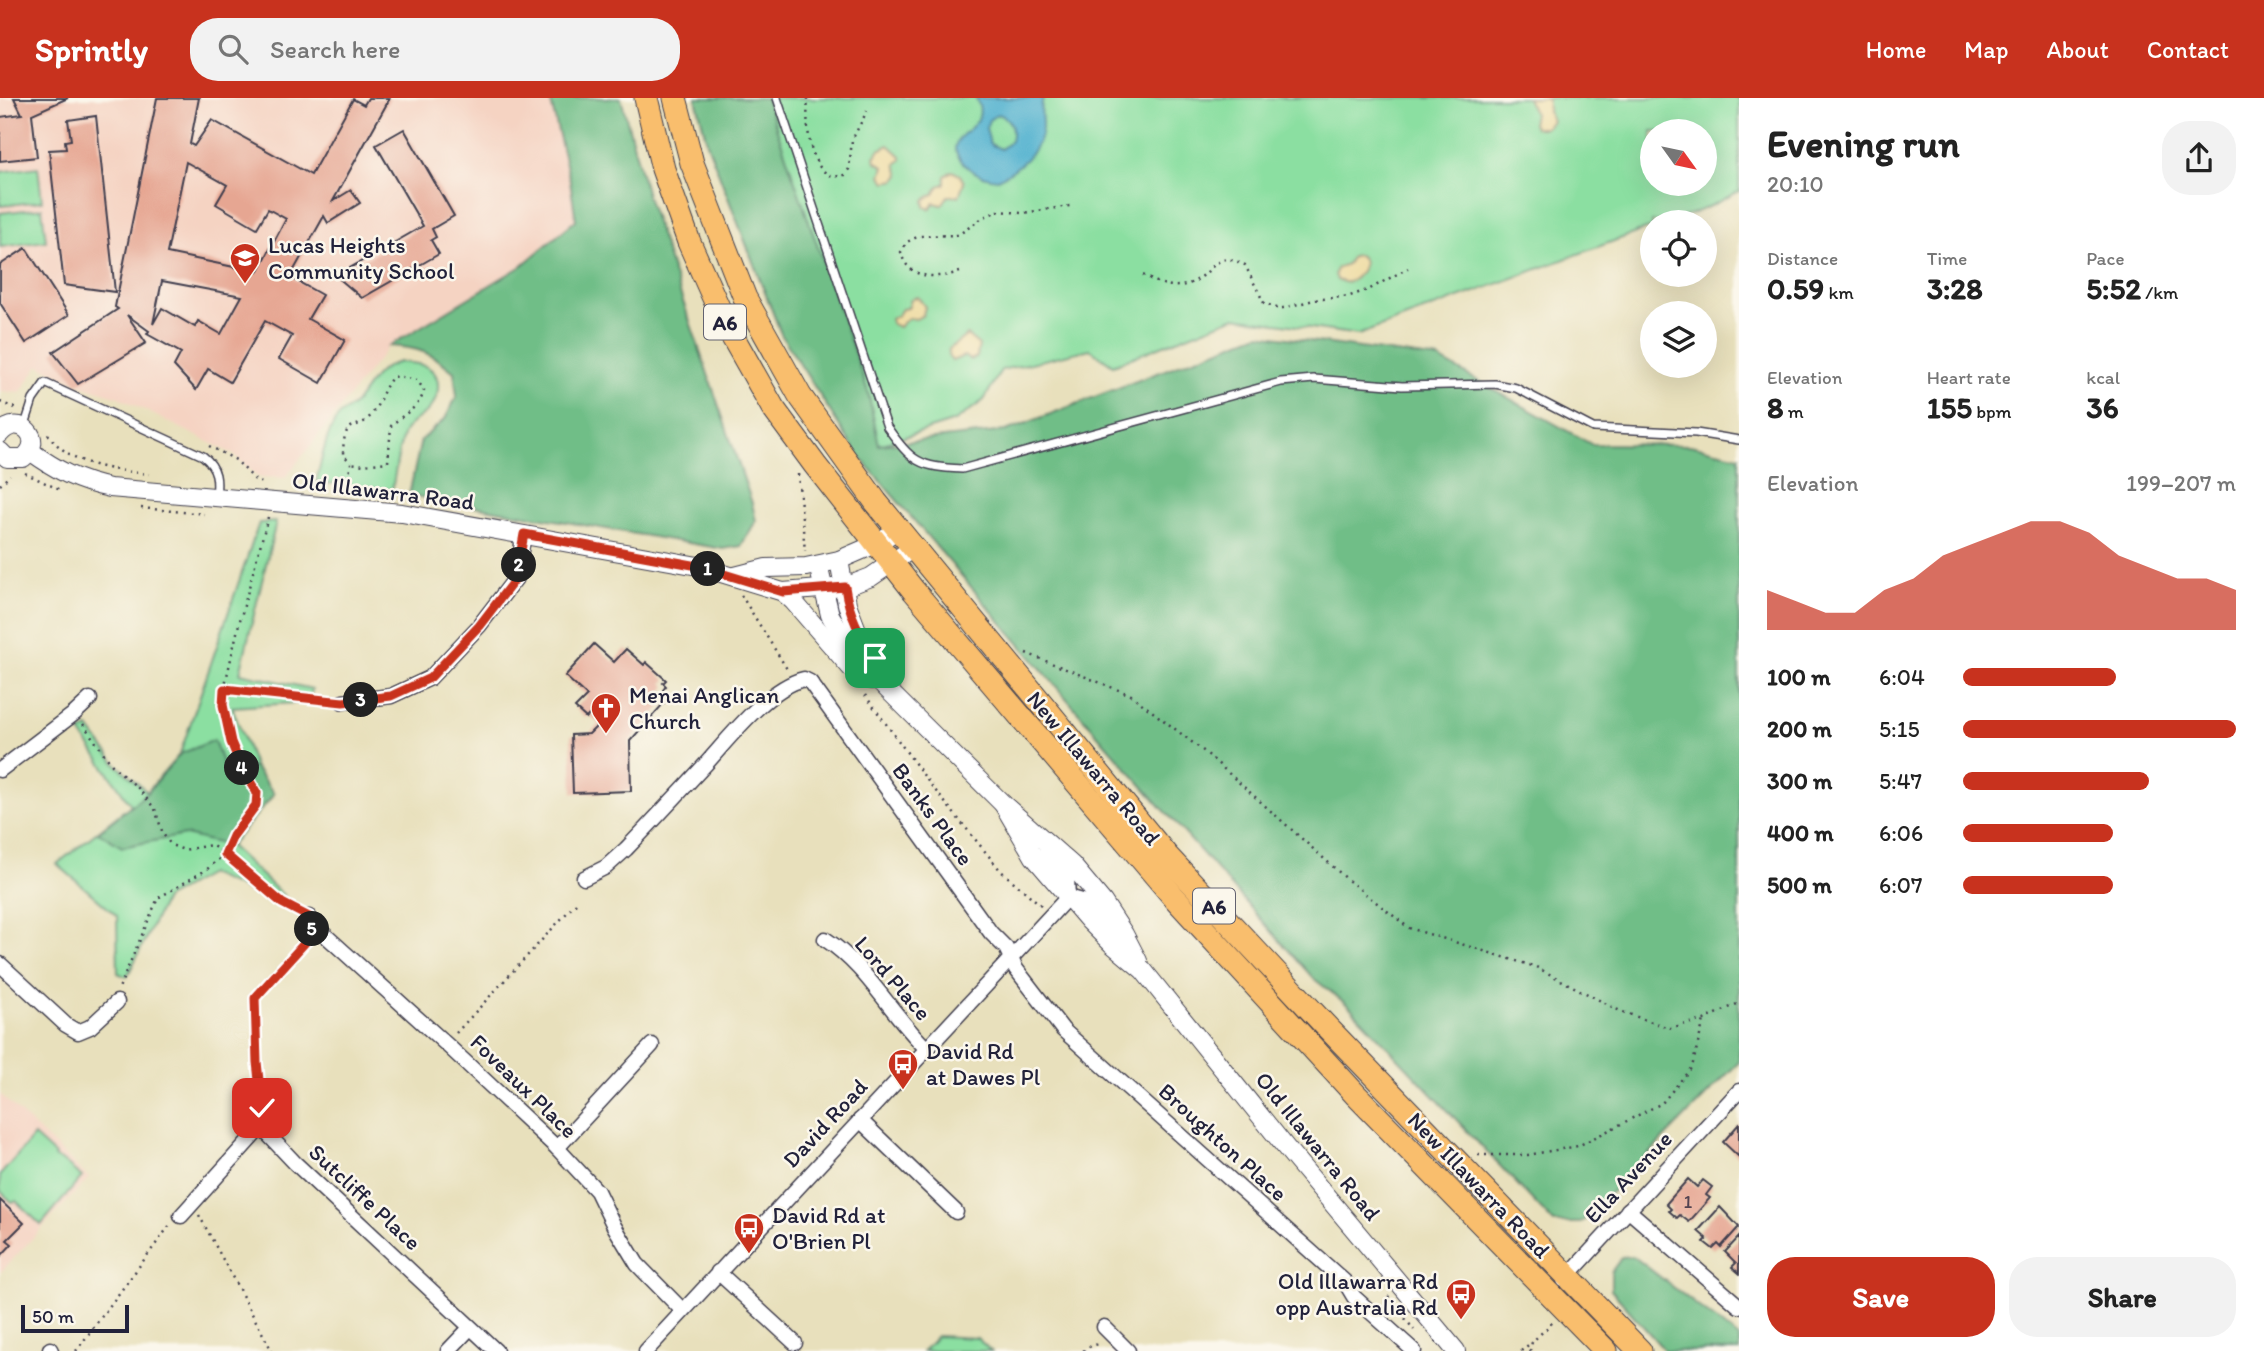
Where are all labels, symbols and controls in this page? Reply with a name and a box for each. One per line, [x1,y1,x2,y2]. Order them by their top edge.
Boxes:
search box [190,18,680,81]
text: Sprintly [35,30,148,69]
icon: search [214,30,252,68]
text: Search here [270,33,400,65]
text: Home [1866,35,1926,64]
text: Map [1964,35,2008,64]
text: About [2046,35,2109,64]
text: Contact [2147,35,2229,64]
north arrow [1640,119,1717,196]
map controls [1640,119,1717,378]
text: Evening run [1767,121,1960,167]
button: share [2162,121,2236,195]
text: 20:10 [1767,170,1824,198]
button: locate [1640,210,1717,287]
place label: Lucas Heights Community School [268,231,455,285]
school or university icon: Lucas Heights Community School [228,241,262,285]
text: Distance [1767,247,1838,270]
text: Time [1927,247,1967,270]
text: Pace [2086,247,2124,270]
text: 0.59 [1767,270,1824,307]
text: 3:28 [1927,270,1983,307]
text: 5:52 [2086,270,2141,307]
text: km [1824,281,1854,304]
text: /km [2141,281,2178,304]
button: layers [1640,301,1717,378]
road number: A6 [704,304,746,340]
text: Elevation [1767,366,1843,389]
text: Heart rate [1927,366,2011,389]
text: kcal [2086,366,2120,389]
text: 8 [1767,389,1783,426]
text: 155 [1927,389,1972,426]
text: 36 [2086,389,2119,426]
text: m [1783,400,1804,423]
text: bpm [1972,400,2012,423]
street label: Old Illawarra Road [290,466,476,516]
text: Elevation [1767,469,1858,497]
text: 199–207 m [2126,469,2236,497]
pin: 2 [502,547,536,582]
pin: 1 [690,552,726,587]
text: 2 [514,553,524,576]
text: 1 [703,557,712,580]
pin [845,628,905,688]
icon: arrive [856,639,894,677]
text: 100 m [1767,663,1831,691]
text: 6:04 [1879,663,1925,691]
place label: Menai Anglican Church [629,681,779,735]
pin: 3 [344,682,378,718]
street label: New Illawarra Road [1021,685,1167,851]
text: 3 [355,688,366,711]
church icon: Menai Anglican Church [589,691,623,735]
text: 200 m [1767,715,1832,743]
text: 5:15 [1879,715,1919,743]
pin: 4 [224,750,260,786]
text: 4 [236,756,247,779]
street label: Banks Place [886,757,980,871]
text: 300 m [1767,767,1832,795]
text: 5:47 [1879,767,1922,795]
text: 400 m [1767,819,1834,847]
text: 6:06 [1879,819,1923,847]
text: 500 m [1767,871,1832,899]
text: 6:07 [1879,871,1922,899]
road number: A6 [1193,888,1235,924]
pin: 5 [294,912,330,946]
text: 5 [307,917,316,940]
street label: Lord Place [849,930,937,1026]
street label: Foveaux Place [465,1028,583,1144]
place label: David Rd at Dawes Pl [926,1037,1041,1091]
bus stop icon: David Rd at Dawes Pl [886,1047,920,1091]
street label: Old Illawarra Road [1249,1066,1387,1226]
street label: David Road [777,1072,874,1173]
street label: Broughton Place [1153,1077,1293,1207]
pin [232,1078,292,1138]
icon: check [243,1089,281,1127]
street label: New Illawarra Road [1402,1106,1556,1264]
street label: Ella Avenue [1578,1125,1678,1229]
street label: Sutcliffe Place [303,1138,427,1256]
house number: 1 [1684,1190,1693,1213]
place label: David Rd at O'Brien Pl [772,1201,886,1255]
bus stop icon: David Rd at O'Brien Pl [732,1211,766,1255]
button: Save [1767,1257,1995,1337]
button: Share [2009,1257,2236,1337]
place label: Old Illawarra Rd opp Australia Rd [1275,1267,1438,1321]
bus stop icon: Old Illawarra Rd opp Australia Rd [1444,1277,1478,1321]
scale bar [21,1302,130,1334]
text: 50 m [32,1305,74,1328]

